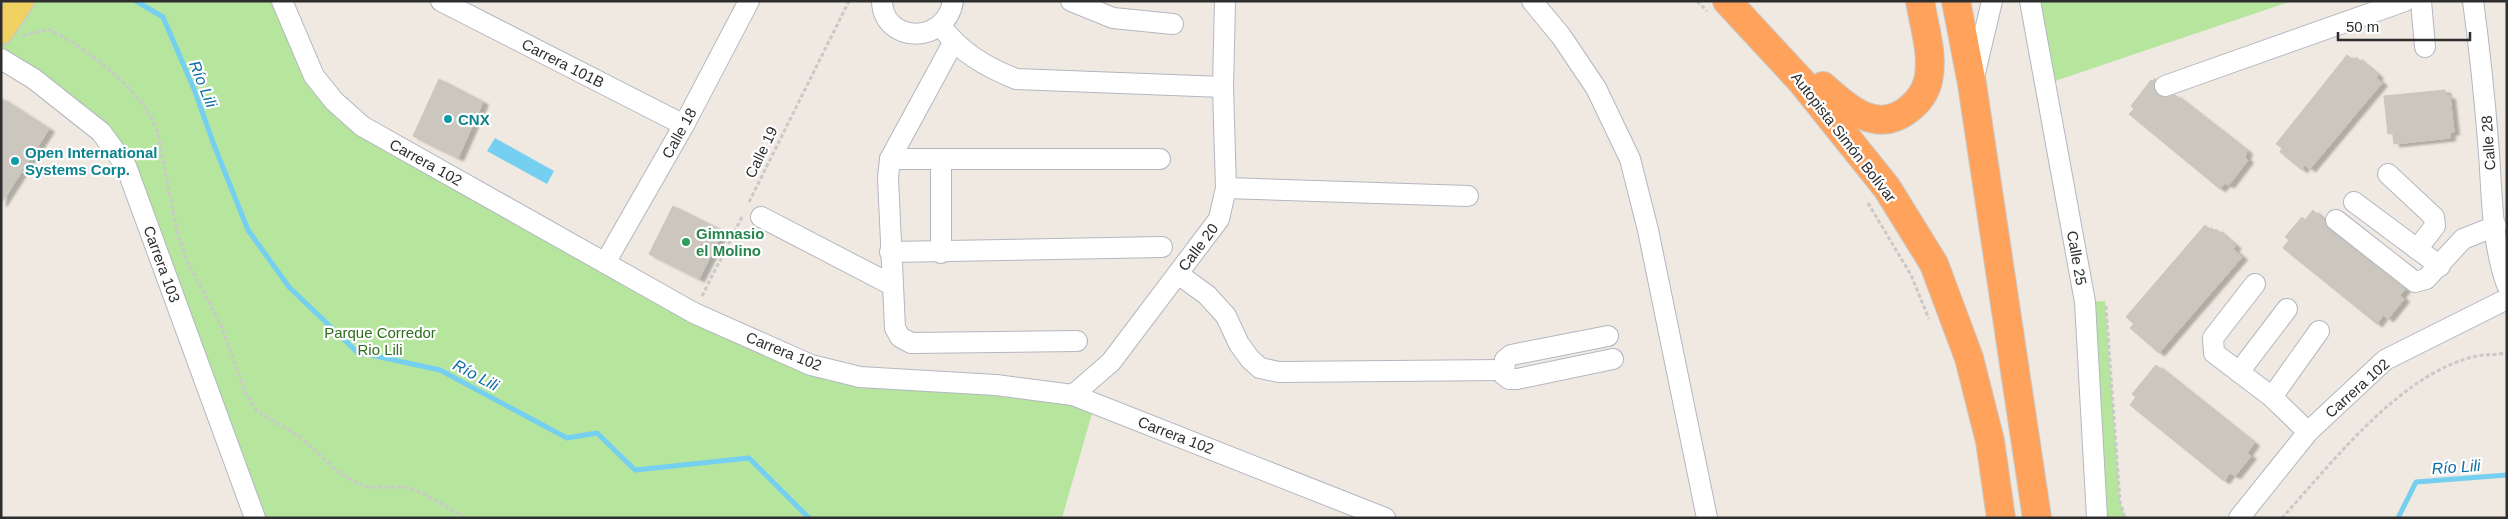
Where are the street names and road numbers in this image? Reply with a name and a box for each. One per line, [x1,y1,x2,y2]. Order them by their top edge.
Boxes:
street label: Carrera 101B [519,35,607,91]
street label: Autopista Simón Bolívar [1788,69,1900,205]
street label: Calle 18 [658,105,700,161]
street label: Calle 28 [2478,115,2498,171]
street label: Calle 19 [741,124,781,180]
street label: Carrera 102 [387,135,465,189]
street label: Calle 20 [1175,220,1221,274]
street label: Carrera 103 [140,223,184,305]
street label: Calle 25 [2064,229,2090,287]
street label: Carrera 102 [744,328,824,374]
street label: Carrera 102 [2322,355,2392,421]
street label: Carrera 102 [1136,413,1216,457]

